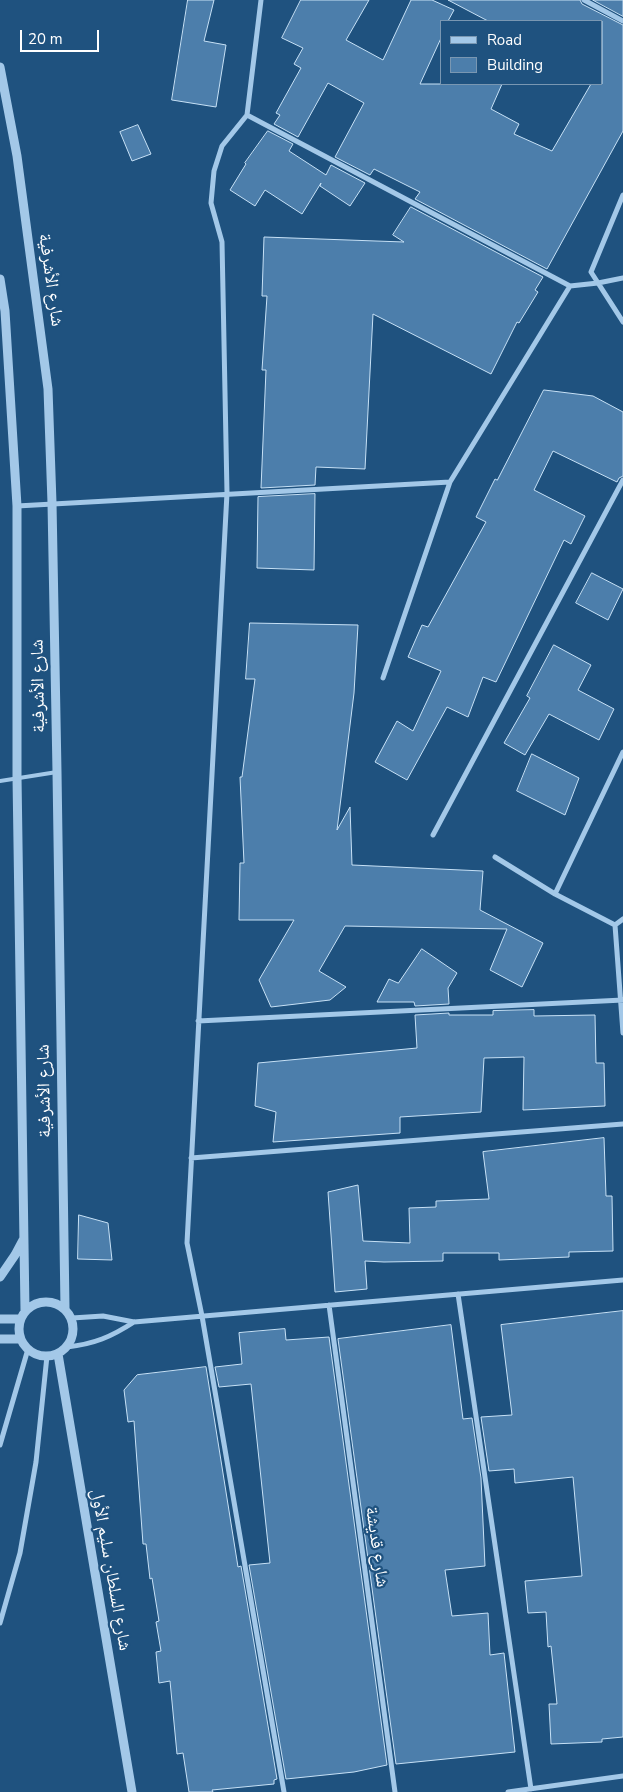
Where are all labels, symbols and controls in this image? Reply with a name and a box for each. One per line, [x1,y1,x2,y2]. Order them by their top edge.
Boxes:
scale bar [22,20,101,52]
legend [440,20,603,85]
text: 20 m [28,29,63,49]
text: Road [487,30,522,50]
text: Building [487,55,543,75]
street label: شارع الأشرفية [33,232,67,328]
street label: شارع الأشرفية [27,639,51,733]
street label: شارع الأشرفية [33,1044,57,1138]
street label: شارع السلطان سليم الأول [85,1487,135,1653]
street label: شارع قديشة [360,1505,392,1589]

